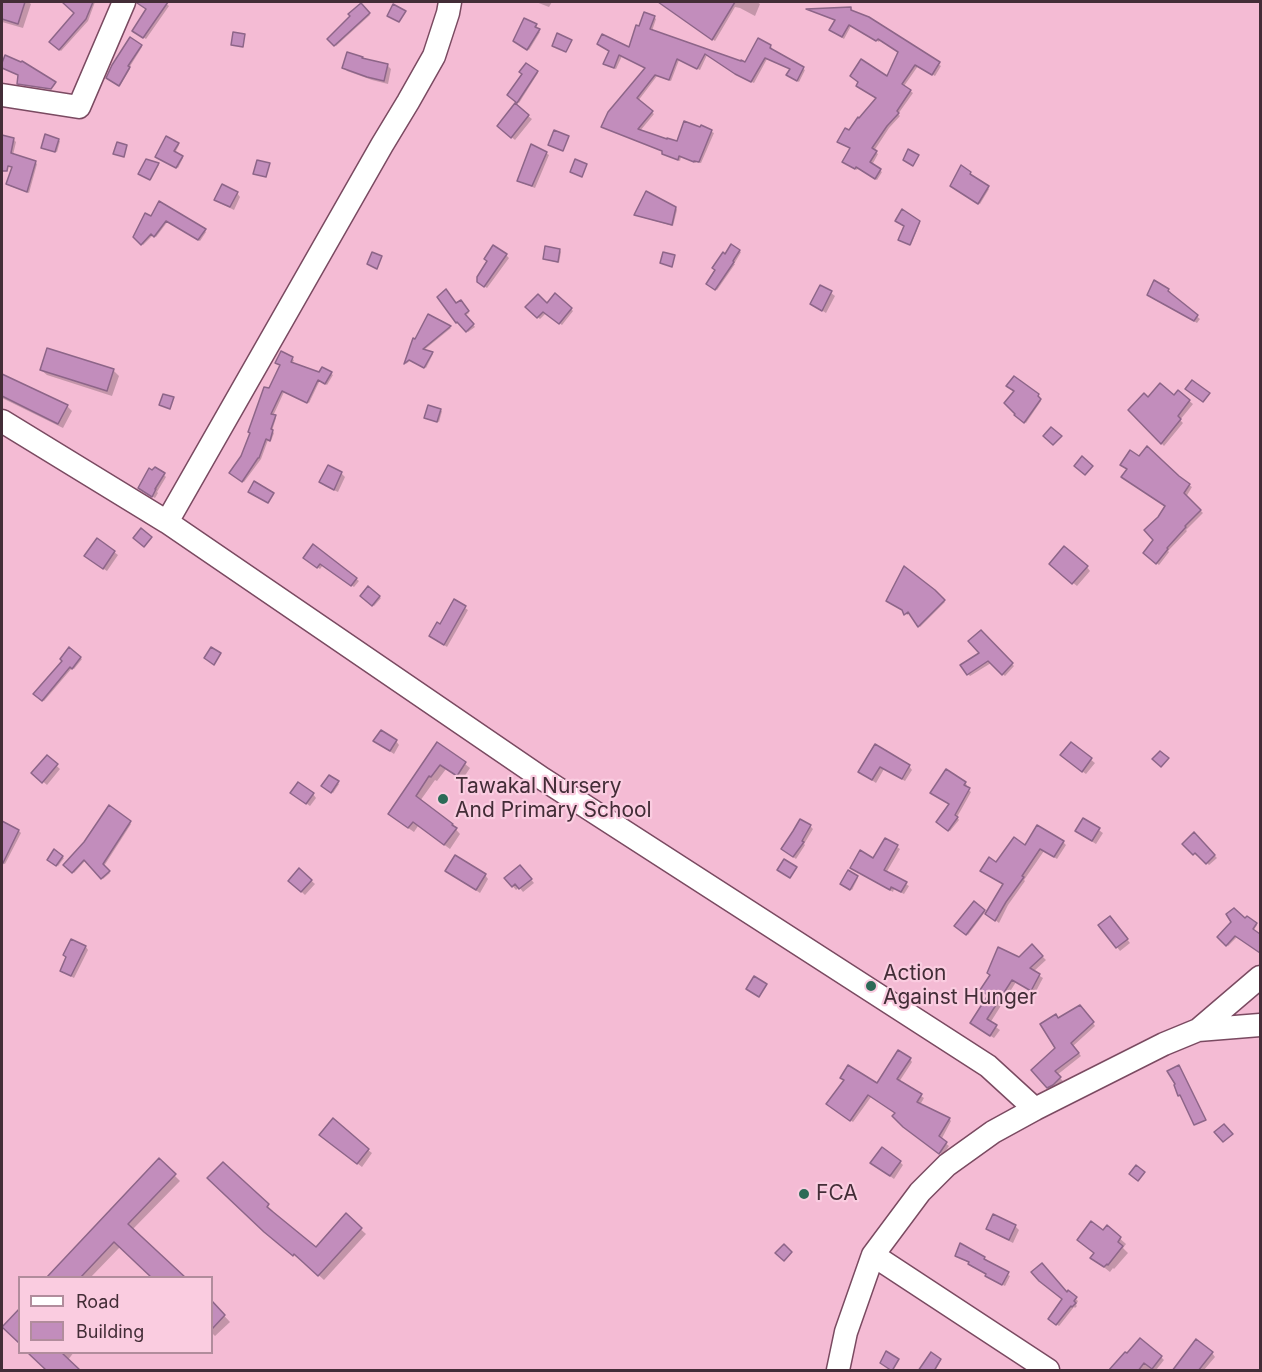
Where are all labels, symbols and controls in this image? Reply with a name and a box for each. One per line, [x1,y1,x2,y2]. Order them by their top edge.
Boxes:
place label: Tawakal Nursery And Primary School [455,774,652,824]
marker: Tawakal Nursery And Primary School [436,792,450,806]
place label: Action Against Hunger [883,961,1037,1011]
marker: Action Against Hunger [864,979,878,993]
place label: FCA [816,1181,858,1207]
marker: FCA [797,1187,811,1201]
legend [18,1276,213,1354]
text: Road [76,1291,119,1312]
text: Building [76,1321,144,1342]

